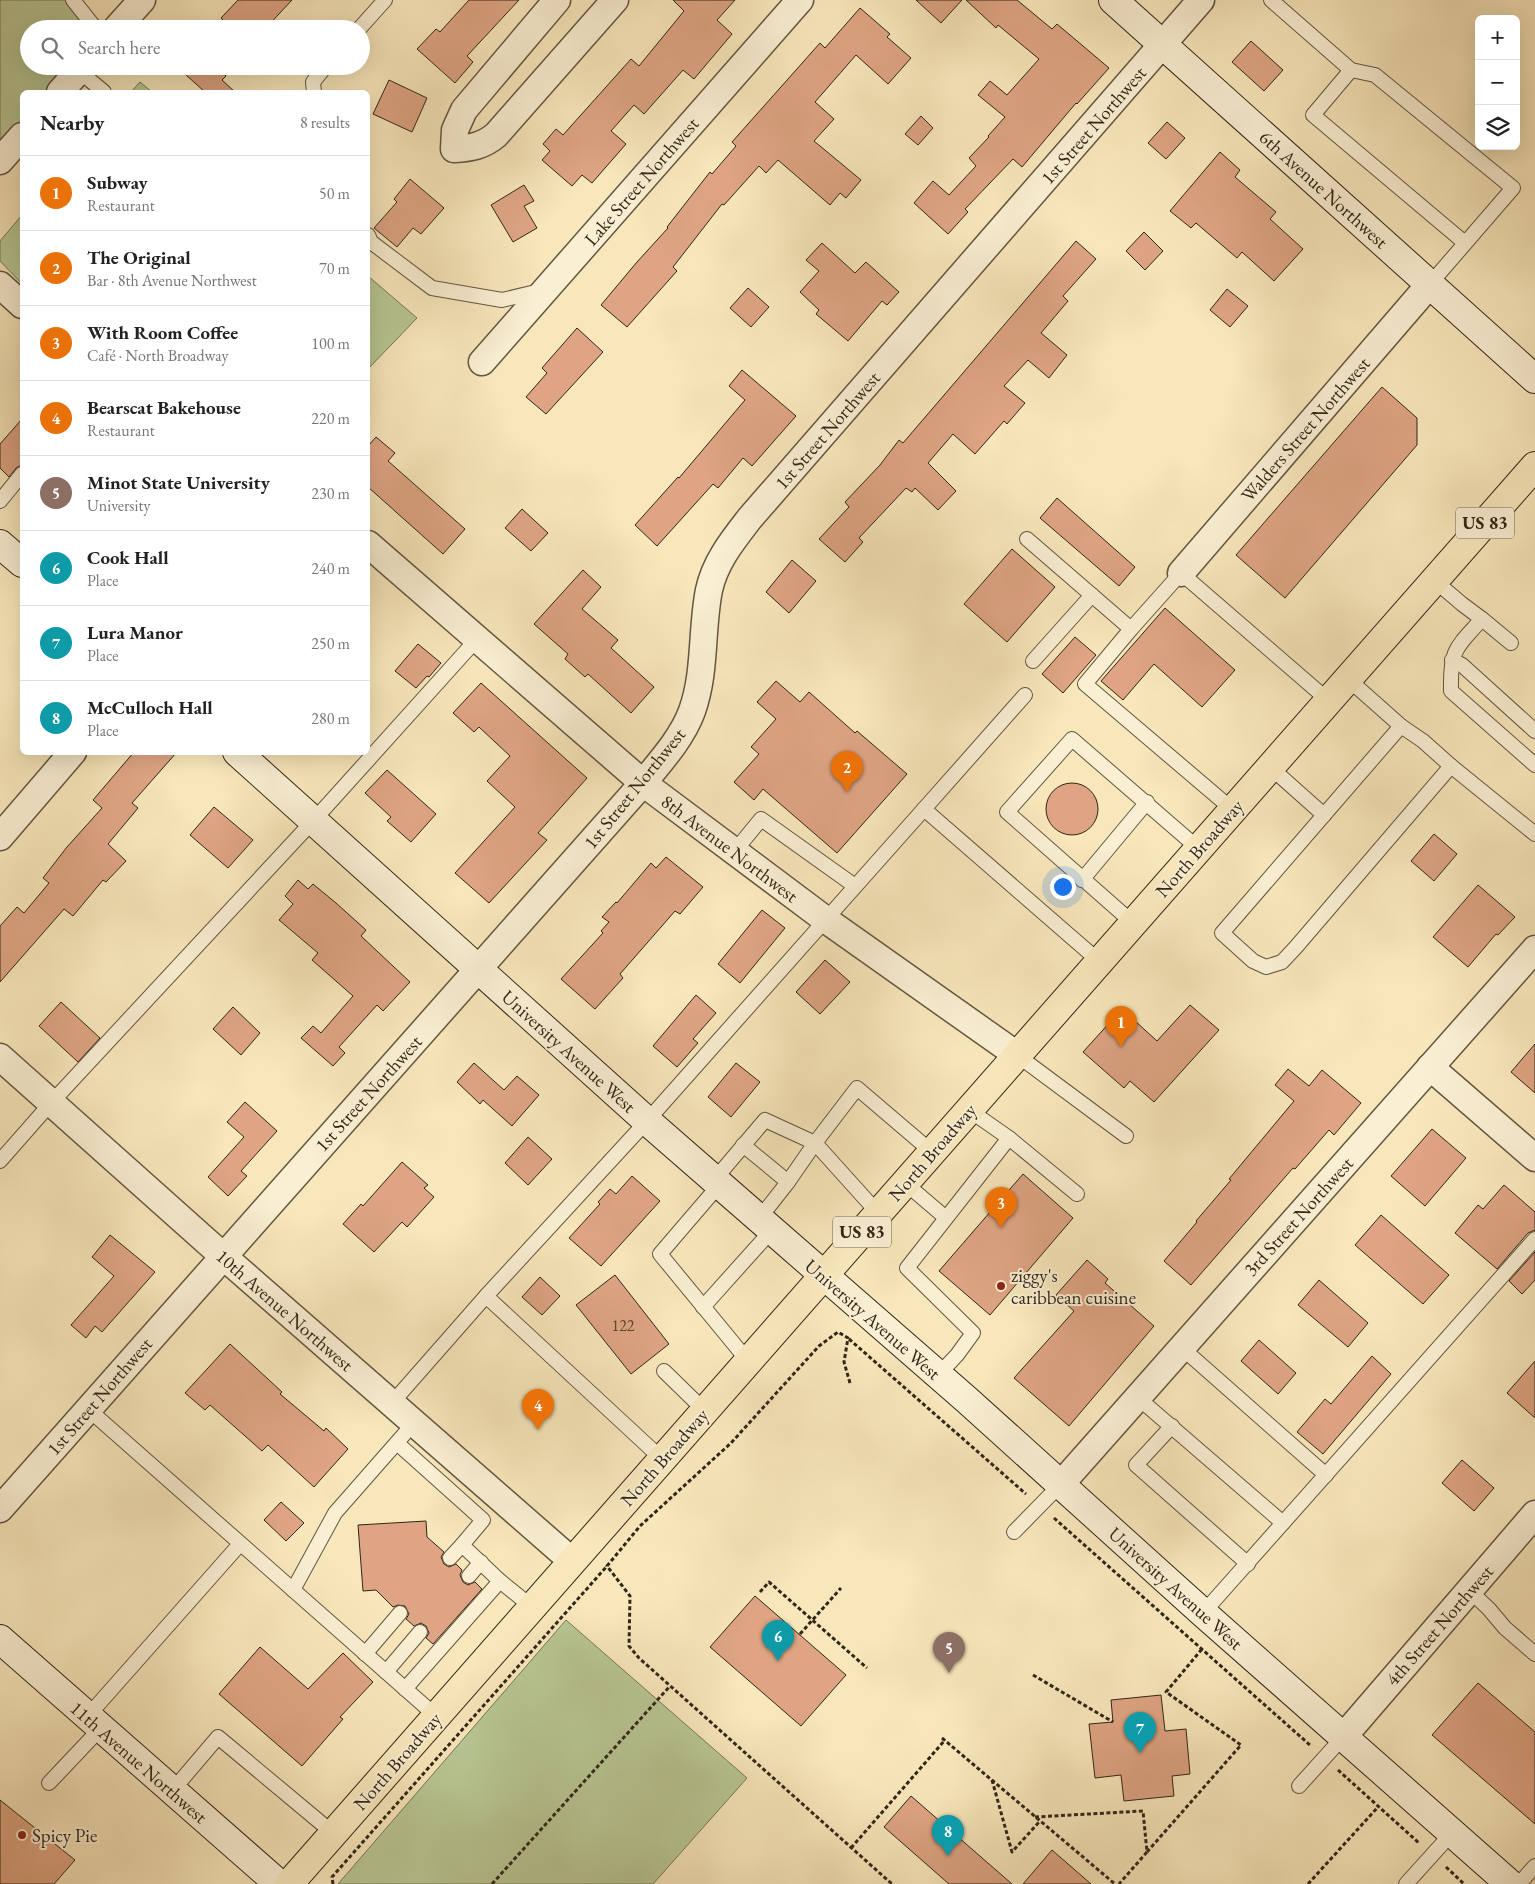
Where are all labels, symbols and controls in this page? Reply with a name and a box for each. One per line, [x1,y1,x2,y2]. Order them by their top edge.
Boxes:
map controls [1475,15,1520,150]
button: + [1475,15,1520,60]
search box [20,20,370,75]
icon: search [38,34,66,62]
text: Search here [78,35,160,60]
button: − [1475,60,1520,105]
street label: 1st Street Northwest [1035,61,1152,190]
button: layers [1475,105,1520,150]
text: Nearby [40,109,104,136]
text: 8 results [300,112,350,133]
street label: Lake Street Northwest [579,112,704,251]
street label: 6th Avenue Northwest [1254,125,1393,254]
text: Subway [87,170,148,195]
text: 1 [52,183,60,204]
text: 50 m [319,183,350,204]
text: Restaurant [87,195,155,216]
text: The Original [87,245,191,270]
text: 2 [52,258,60,279]
text: 70 m [319,258,350,279]
text: Bar · 8th Avenue Northwest [87,270,257,291]
text: With Room Coffee [87,320,238,345]
text: 3 [52,333,60,354]
text: 100 m [311,333,350,354]
text: Café · North Broadway [87,345,228,366]
street label: Walders Street Northwest [1235,351,1375,507]
street label: 1st Street Northwest [769,366,886,495]
text: Bearscat Bakehouse [87,395,241,420]
text: 4 [52,408,60,429]
text: 220 m [311,408,350,429]
text: Restaurant [87,420,155,441]
text: Minot State University [87,470,270,495]
text: 5 [52,483,60,504]
text: 230 m [311,483,350,504]
text: University [87,495,151,516]
road number: US 83 [1456,508,1514,538]
text: Cook Hall [87,545,169,570]
text: 6 [52,558,60,579]
text: 240 m [311,558,350,579]
text: Place [87,570,119,591]
text: Lura Manor [87,620,183,645]
text: 7 [52,633,60,654]
text: 250 m [311,633,350,654]
text: Place [87,645,119,666]
text: McCulloch Hall [87,695,213,720]
text: 8 [52,708,60,729]
text: 280 m [311,708,350,729]
text: Place [87,720,119,741]
street label: 1st Street Northwest [578,723,691,854]
pin: 2 [831,751,863,792]
street label: 8th Avenue Northwest [656,789,803,908]
street label: North Broadway [1150,793,1249,903]
your location [1050,874,1076,900]
street label: University Avenue West [496,984,641,1118]
pin: 1 [1105,1006,1137,1047]
street label: 1st Street Northwest [309,1030,427,1157]
street label: North Broadway [883,1097,982,1207]
street label: 3rd Street Northwest [1238,1151,1359,1281]
pin: 3 [985,1187,1017,1228]
road number: US 83 [833,1216,891,1248]
street label: 10th Avenue Northwest [211,1244,359,1377]
street label: University Avenue West [799,1253,946,1385]
place label: ziggy's caribbean cuisine [1011,1263,1136,1310]
marker: ziggy's caribbean cuisine [995,1280,1007,1292]
house number: 122 [611,1315,635,1336]
street label: 1st Street Northwest [41,1332,158,1461]
pin: 4 [522,1389,554,1430]
street label: North Broadway [615,1402,714,1512]
street label: University Avenue West [1103,1521,1248,1655]
street label: 4th Street Northwest [1380,1560,1499,1691]
pin: 6 [762,1620,794,1661]
pin: 5 [933,1632,965,1673]
street label: 11th Avenue Northwest [65,1696,213,1829]
street label: North Broadway [348,1706,447,1816]
pin: 7 [1124,1712,1156,1753]
pin: 8 [932,1815,964,1856]
place label: Spicy Pie [32,1823,97,1848]
marker: Spicy Pie [16,1829,28,1841]

